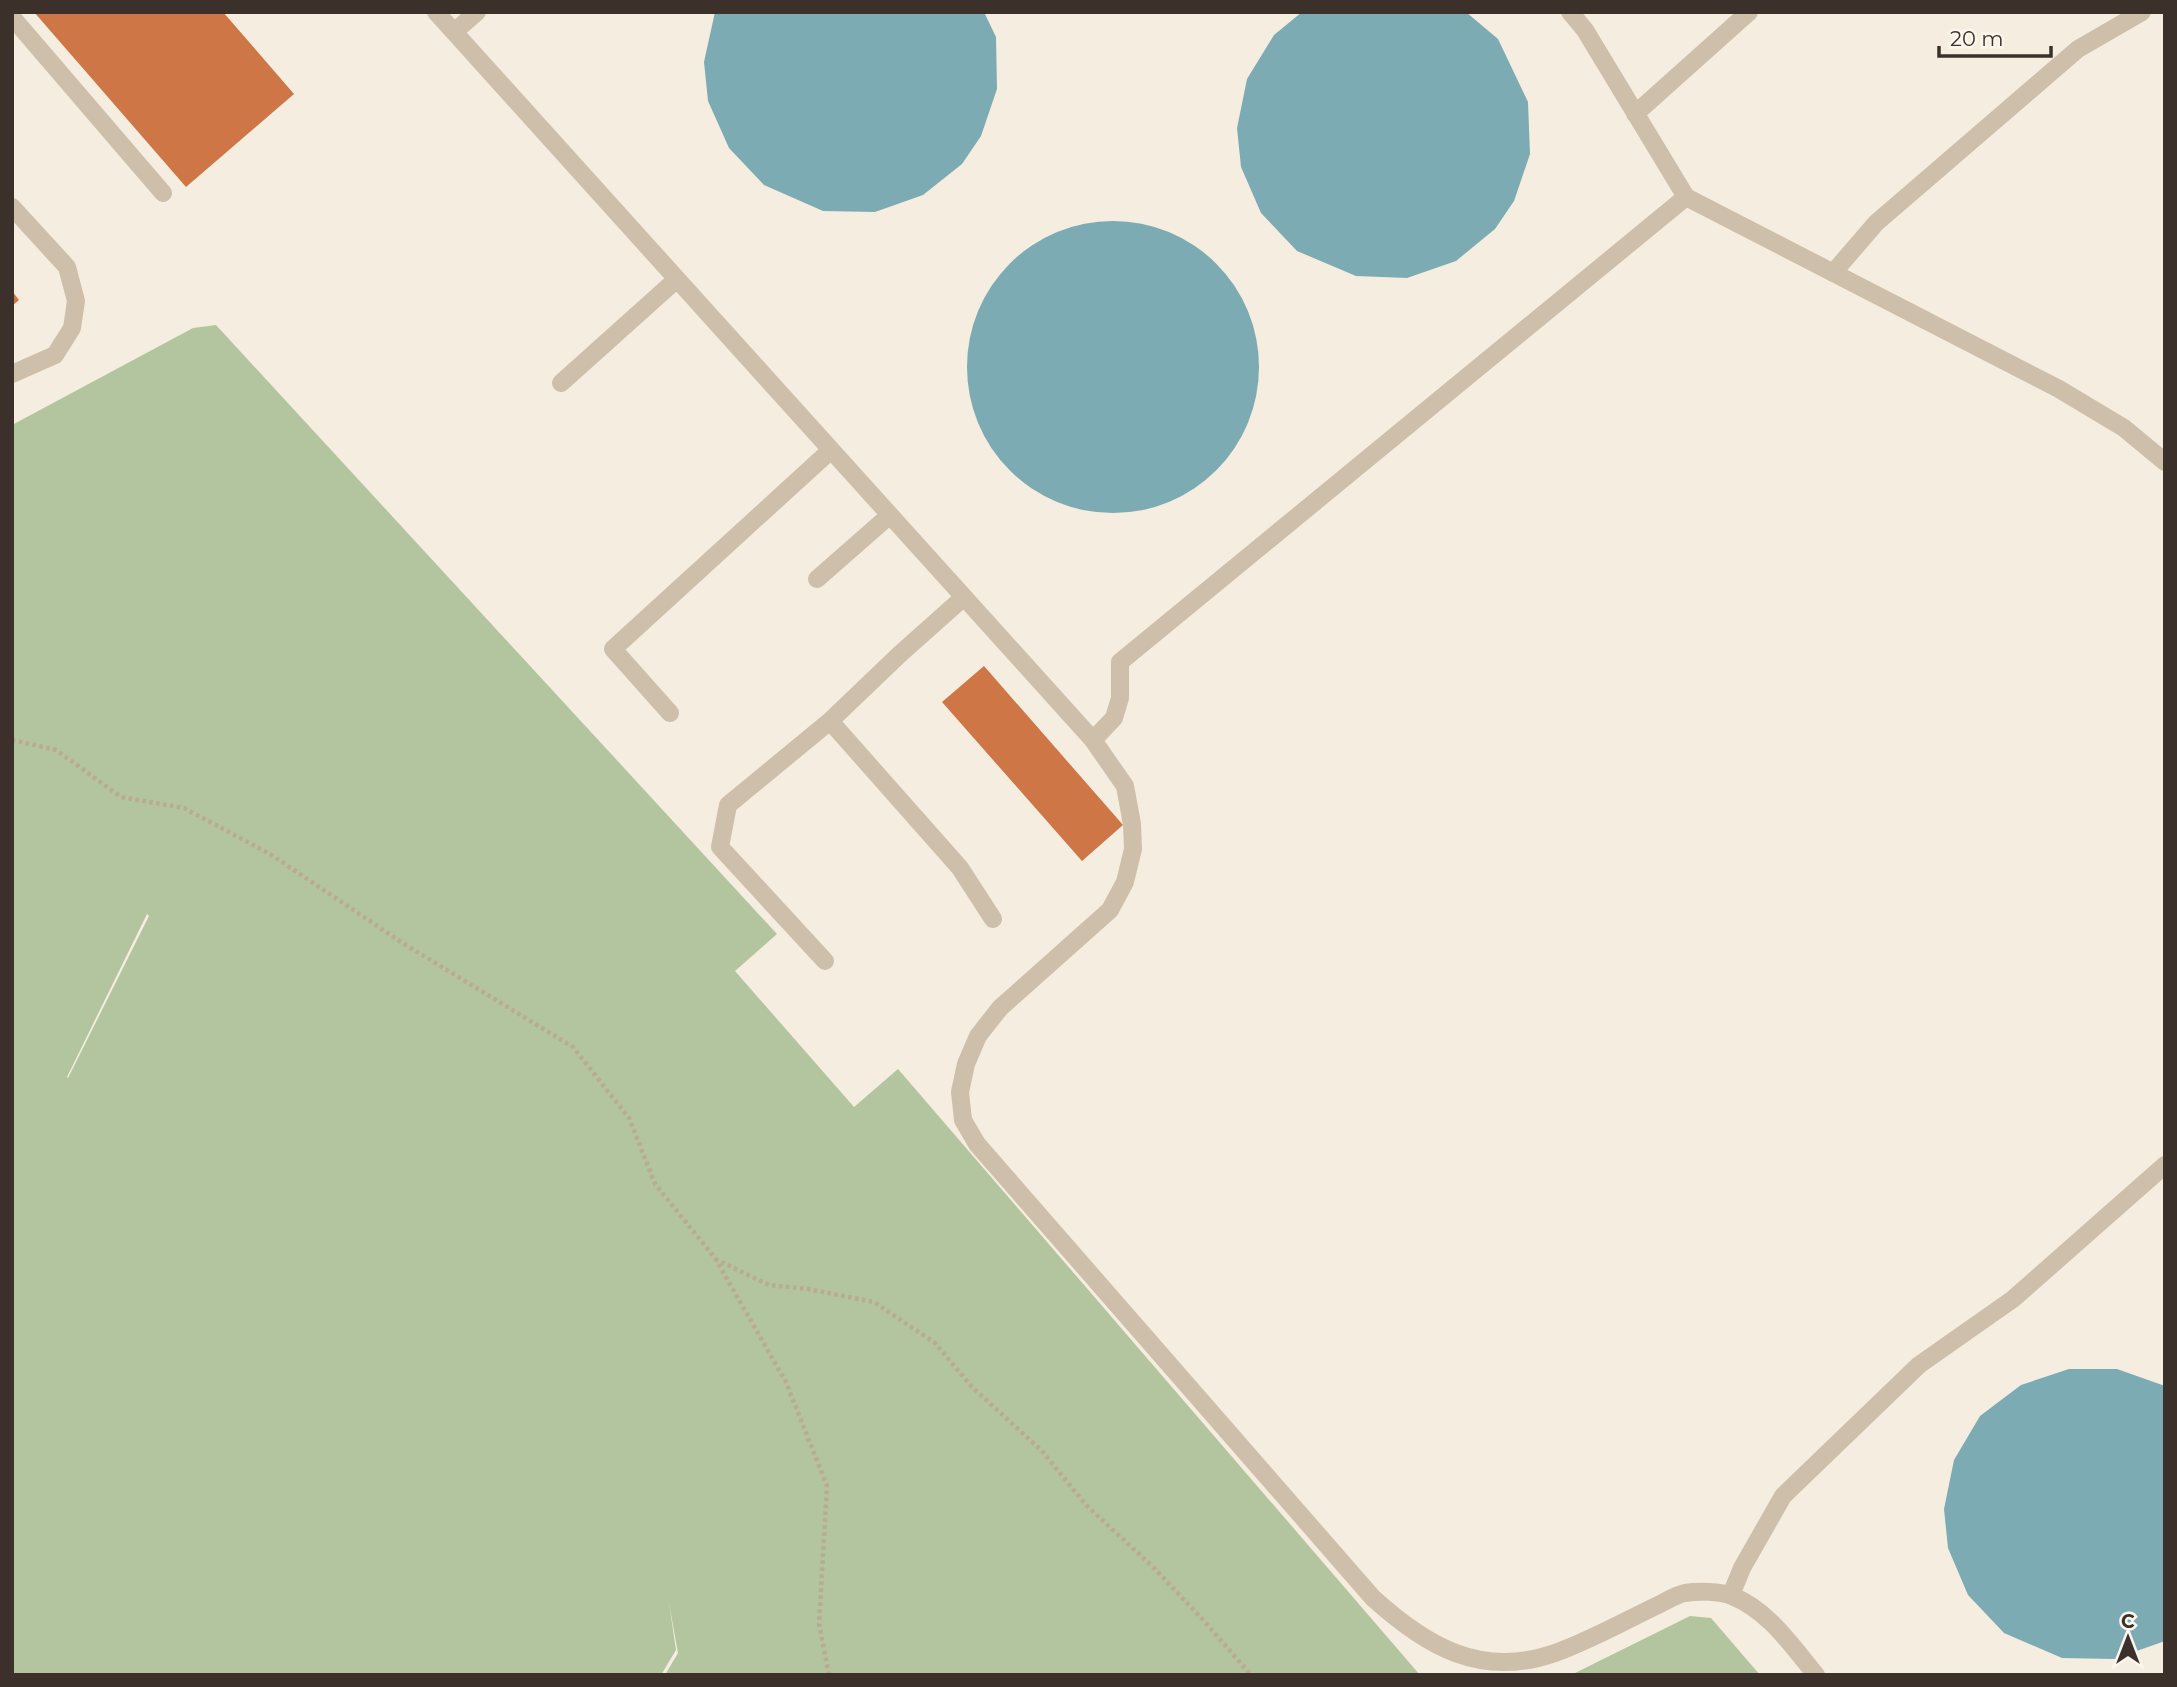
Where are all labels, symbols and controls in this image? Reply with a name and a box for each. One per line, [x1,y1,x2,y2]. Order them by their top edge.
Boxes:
scale bar [1939,14,2051,58]
text: 20 m [1950,26,2004,51]
north arrow [2093,1603,2163,1673]
text: С [2121,1610,2135,1633]

